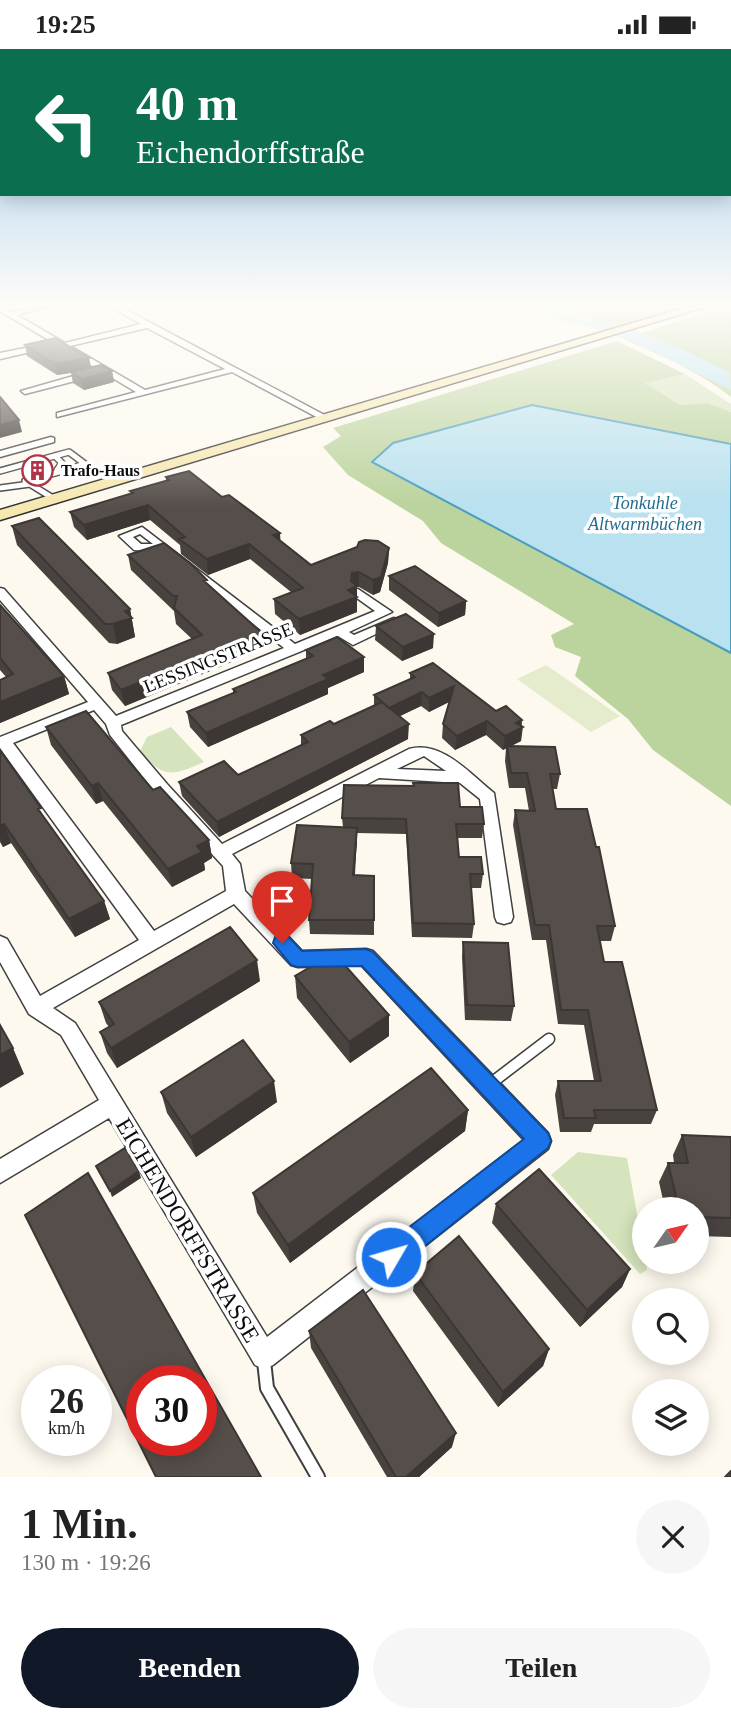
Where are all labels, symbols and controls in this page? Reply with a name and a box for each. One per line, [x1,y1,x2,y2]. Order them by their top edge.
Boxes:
text: 19:25 [35,10,96,39]
text: 40 m [136,76,238,131]
icon: left [21,77,112,168]
text: Eichendorffstraße [136,134,365,170]
building icon: Trafo-Haus [21,453,55,487]
place label: Trafo-Haus [61,462,140,479]
water label: Tonkuhle Altwarmbüchen [587,493,702,534]
street label: LESSINGSTRASSE [140,618,296,697]
pin [252,871,312,943]
icon: arrive [263,882,301,920]
street label: EICHENDORFFSTRASSE [111,1114,264,1347]
north arrow [632,1197,709,1274]
map controls [632,1197,709,1456]
position arrow [354,1220,428,1294]
button: search [632,1288,709,1365]
speed limit sign: 30 [126,1365,217,1456]
button: layers [632,1379,709,1456]
text: 26 [49,1382,84,1421]
text: km/h [48,1418,85,1438]
button: close [636,1500,710,1574]
text: 1 Min. [21,1501,138,1547]
text: 130 m · 19:26 [21,1550,151,1575]
button: Beenden [21,1628,359,1708]
button: Teilen [373,1628,710,1708]

